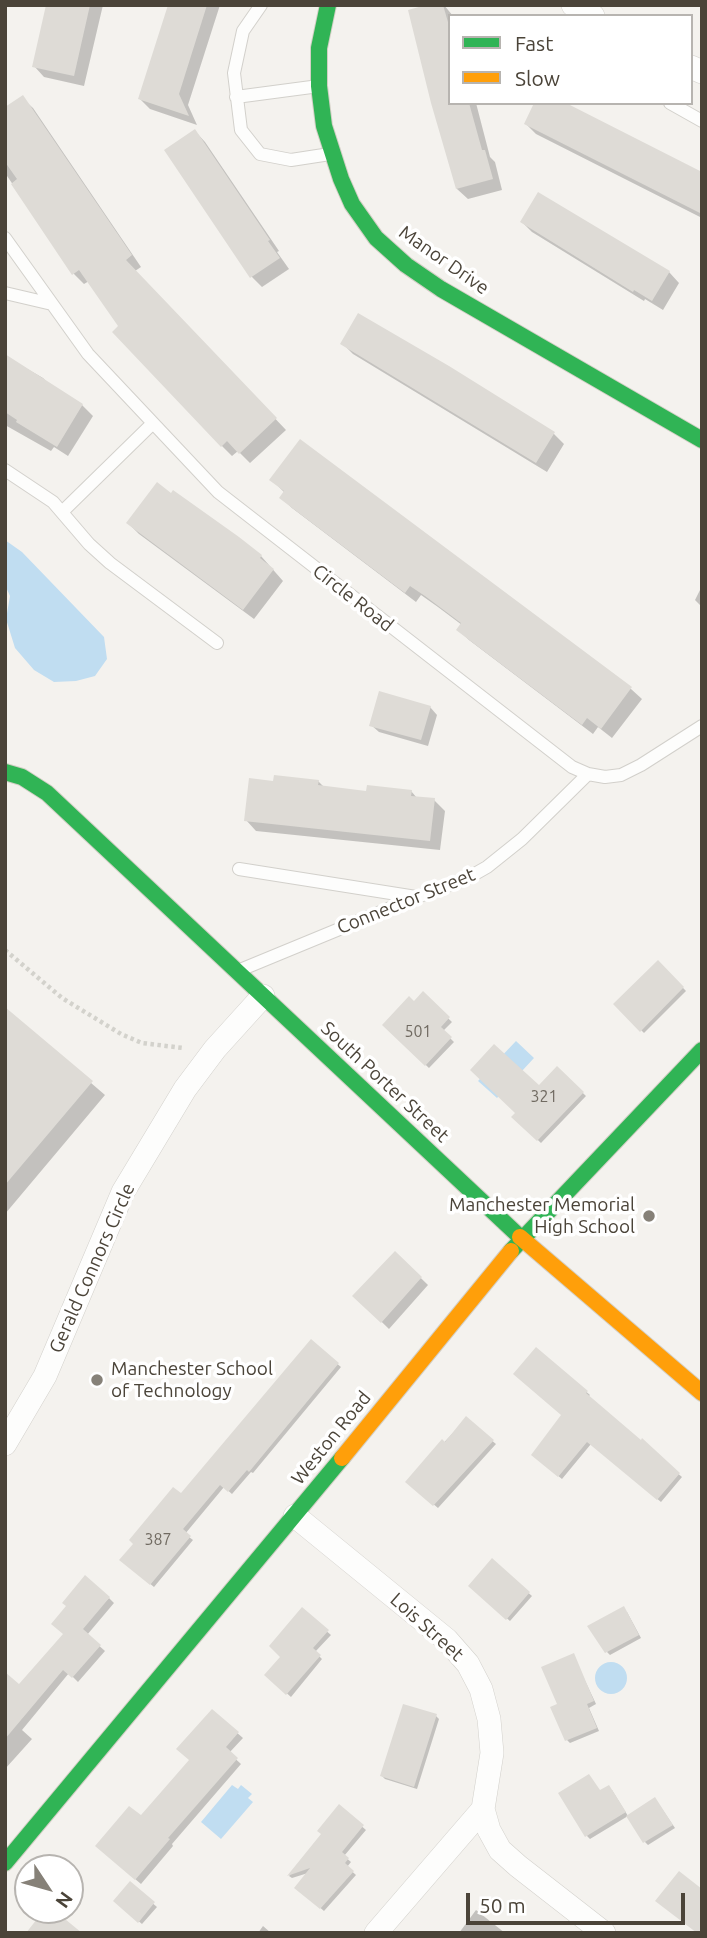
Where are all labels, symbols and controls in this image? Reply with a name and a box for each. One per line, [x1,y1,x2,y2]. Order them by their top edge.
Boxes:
legend [448,14,693,105]
text: Fast [515,31,553,55]
text: Slow [515,66,560,90]
street label: Manor Drive [395,221,493,299]
street label: Circle Road [308,559,398,637]
street label: Connector Street [334,863,478,939]
street label: South Porter Street [316,1017,454,1147]
house number: 501 [404,1022,432,1042]
house number: 321 [530,1087,558,1107]
street label: Gerald Connors Circle [44,1180,140,1356]
place label: Manchester Memorial High School [449,1194,635,1238]
marker: Manchester Memorial High School [641,1208,657,1224]
place label: Manchester School of Technology [111,1358,273,1402]
marker: Manchester School of Technology [89,1372,105,1388]
street label: Weston Road [286,1387,376,1489]
house number: 387 [144,1530,172,1550]
street label: Lois Street [386,1588,468,1666]
north arrow [14,1854,84,1924]
scale bar [469,1878,688,1922]
text: N [51,1888,77,1912]
text: 50 m [479,1893,526,1917]

